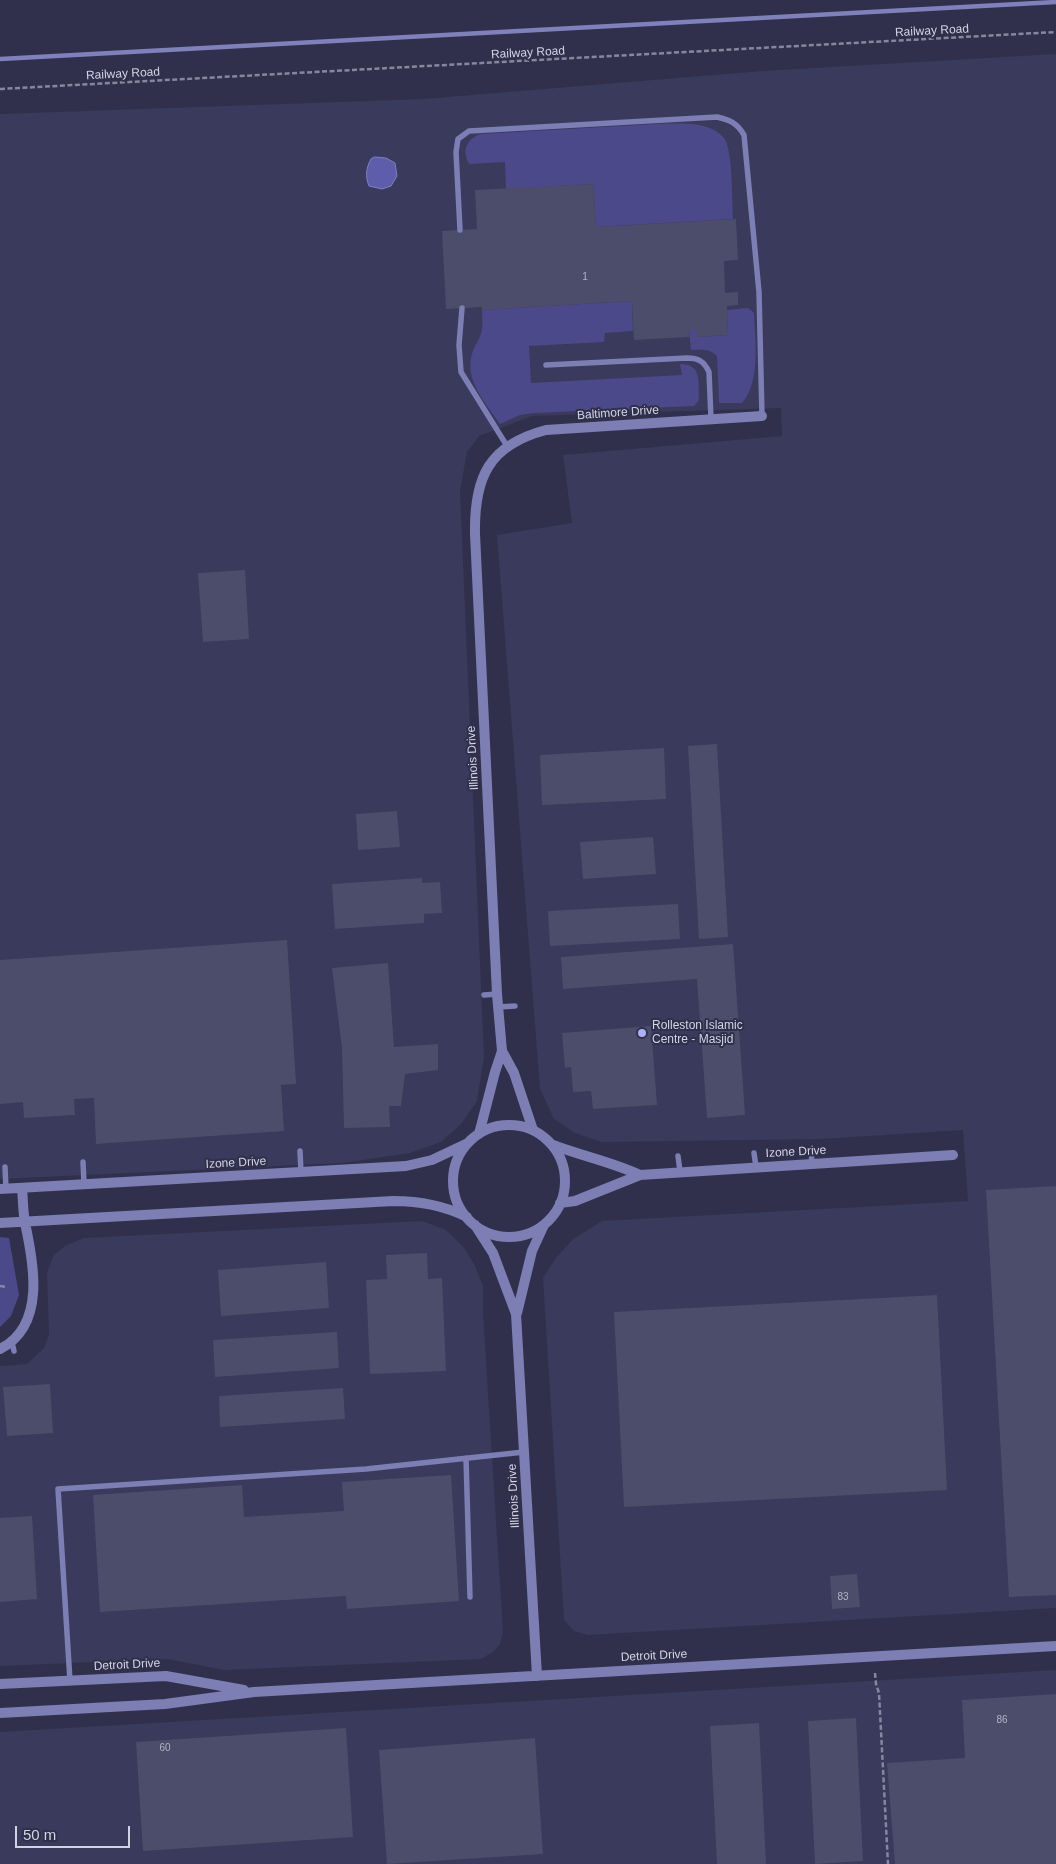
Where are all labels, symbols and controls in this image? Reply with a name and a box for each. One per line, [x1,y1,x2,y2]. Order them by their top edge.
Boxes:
street label: Railway Road [895,22,969,40]
street label: Railway Road [491,44,565,62]
street label: Railway Road [86,65,160,83]
house number: 1 [582,271,588,283]
street label: Baltimore Drive [577,403,659,423]
street label: Illinois Drive [464,725,482,791]
place label: Rolleston Islamic Centre - Masjid [652,1019,743,1047]
marker: Rolleston Islamic Centre - Masjid [636,1027,648,1039]
street label: Izone Drive [765,1143,827,1161]
street label: Izone Drive [205,1154,267,1172]
street label: Illinois Drive [505,1463,523,1529]
house number: 83 [837,1591,849,1603]
street label: Detroit Drive [620,1647,688,1665]
street label: Detroit Drive [93,1656,161,1674]
house number: 86 [996,1714,1008,1726]
house number: 60 [159,1742,171,1754]
scale bar [18,1816,132,1848]
text: 50 m [23,1826,56,1843]

